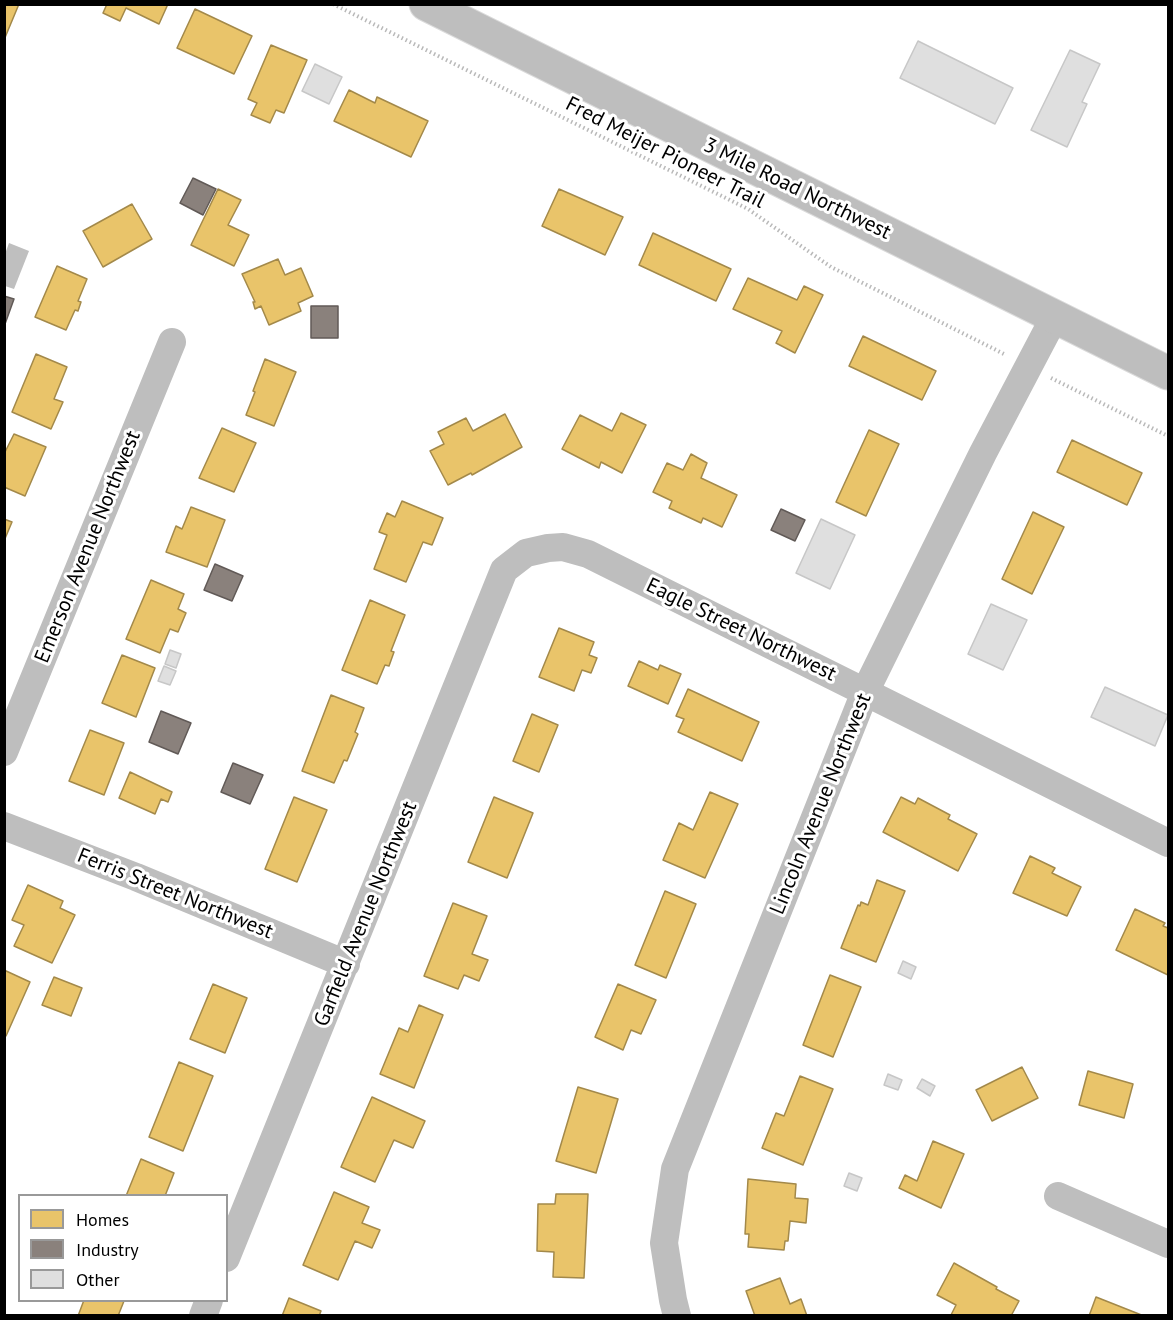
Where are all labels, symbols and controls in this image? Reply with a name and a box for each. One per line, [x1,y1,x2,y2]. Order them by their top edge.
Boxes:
street label: Fred Meijer Pioneer Trail [561,92,769,214]
street label: 3 Mile Road Northwest [699,133,895,245]
street label: Emerson Avenue Northwest [30,427,146,667]
street label: Eagle Street Northwest [642,573,840,687]
street label: Lincoln Avenue Northwest [765,690,877,918]
street label: Garfield Avenue Northwest [309,798,423,1030]
street label: Ferris Street Northwest [74,843,276,945]
legend [18,1194,228,1302]
text: Homes [76,1208,129,1231]
text: Industry [76,1238,139,1261]
text: Other [76,1268,120,1291]

